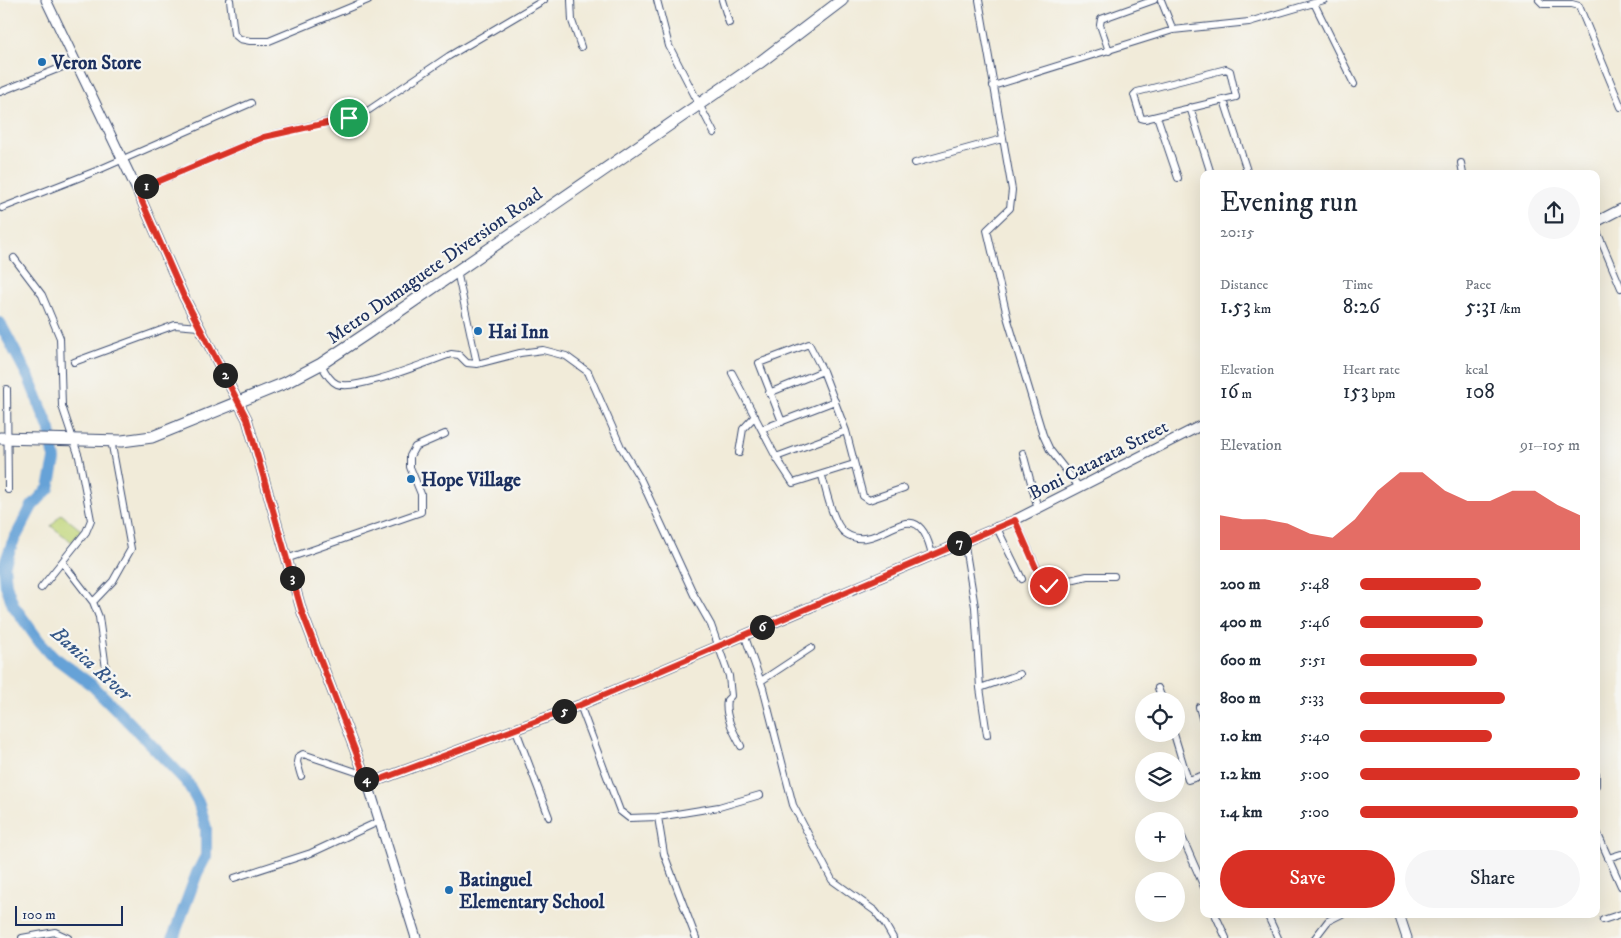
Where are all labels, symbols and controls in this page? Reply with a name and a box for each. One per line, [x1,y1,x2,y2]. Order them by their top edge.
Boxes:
place label: Veron Store [51,52,141,75]
marker: Veron Store [36,56,48,68]
pin [328,97,370,139]
icon: arrive [335,104,363,132]
pin: 1 [134,174,158,198]
text: 1 [144,177,149,195]
street label: Metro Dumaguete Diversion Road [323,183,547,350]
text: Evening run [1220,185,1358,220]
button: share [1528,187,1580,239]
text: 20:15 [1220,222,1254,242]
text: Distance [1220,276,1268,294]
text: Time [1343,276,1373,294]
text: Pace [1465,276,1491,294]
text: 1.53 [1220,294,1251,320]
text: 8:26 [1343,294,1380,320]
text: 5:31 [1465,294,1497,320]
text: km [1251,300,1271,318]
text: /km [1497,300,1521,318]
place label: Hai Inn [488,321,550,344]
marker: Hai Inn [472,325,484,337]
text: Elevation [1220,361,1274,379]
text: Heart rate [1343,361,1400,379]
text: kcal [1465,361,1488,379]
pin: 2 [212,362,238,388]
text: 2 [222,366,229,384]
text: 16 [1220,379,1239,405]
text: 153 [1343,379,1369,405]
text: 108 [1465,379,1495,405]
text: m [1239,385,1252,403]
text: bpm [1369,385,1396,403]
street label: Boni Catarata Street [1025,415,1172,505]
text: Elevation [1220,435,1282,455]
text: 91–105 m [1520,435,1580,455]
place label: Hope Village [421,469,521,492]
marker: Hope Village [405,473,417,485]
pin: 7 [946,530,972,556]
text: 7 [956,534,963,552]
pin [1028,565,1070,607]
pin: 3 [280,566,304,590]
text: 3 [290,569,295,587]
icon: check [1035,572,1063,600]
text: 200 m [1220,574,1261,594]
text: 5:48 [1300,574,1329,594]
text: 400 m [1220,612,1262,632]
text: 5:46 [1300,612,1330,632]
pin: 6 [750,614,774,640]
text: 6 [759,618,766,636]
water label: Banica River [45,621,138,708]
text: 600 m [1220,650,1261,670]
text: 5:51 [1300,650,1326,670]
text: 800 m [1220,688,1261,708]
text: 5:33 [1300,688,1324,708]
map controls [1135,692,1185,922]
button: locate [1135,692,1185,742]
pin: 5 [552,698,576,724]
text: 5 [561,702,568,720]
text: 1.0 km [1220,726,1262,746]
text: 5:40 [1300,726,1330,746]
button: layers [1135,752,1185,802]
text: 1.2 km [1220,764,1261,784]
text: 5:00 [1300,764,1329,784]
pin: 4 [354,766,378,792]
text: 4 [362,770,371,788]
text: 1.4 km [1220,802,1262,822]
text: 5:00 [1300,802,1329,822]
button: + [1135,812,1185,862]
button: Save [1220,850,1395,908]
button: Share [1405,850,1580,908]
place label: Batinguel Elementary School [459,869,605,914]
button: − [1135,872,1185,922]
marker: Batinguel Elementary School [443,884,455,896]
scale bar [15,903,122,926]
text: 100 m [22,906,56,924]

